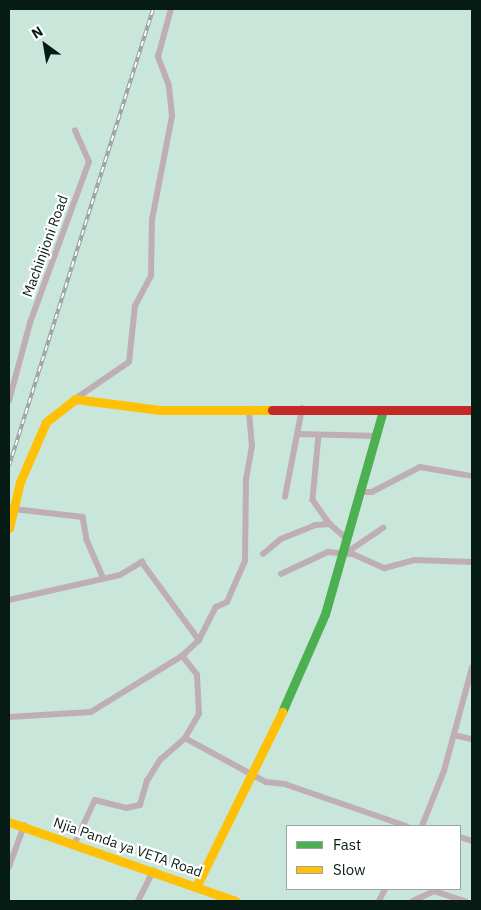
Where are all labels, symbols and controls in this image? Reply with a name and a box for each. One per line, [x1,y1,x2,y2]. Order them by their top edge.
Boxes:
north arrow [20,20,70,70]
text: N [28,22,46,43]
street label: Machinjioni Road [19,193,71,299]
street label: Njia Panda ya VETA Road [51,814,205,880]
legend [286,825,461,890]
text: Fast [333,835,361,854]
text: Slow [333,860,366,879]

